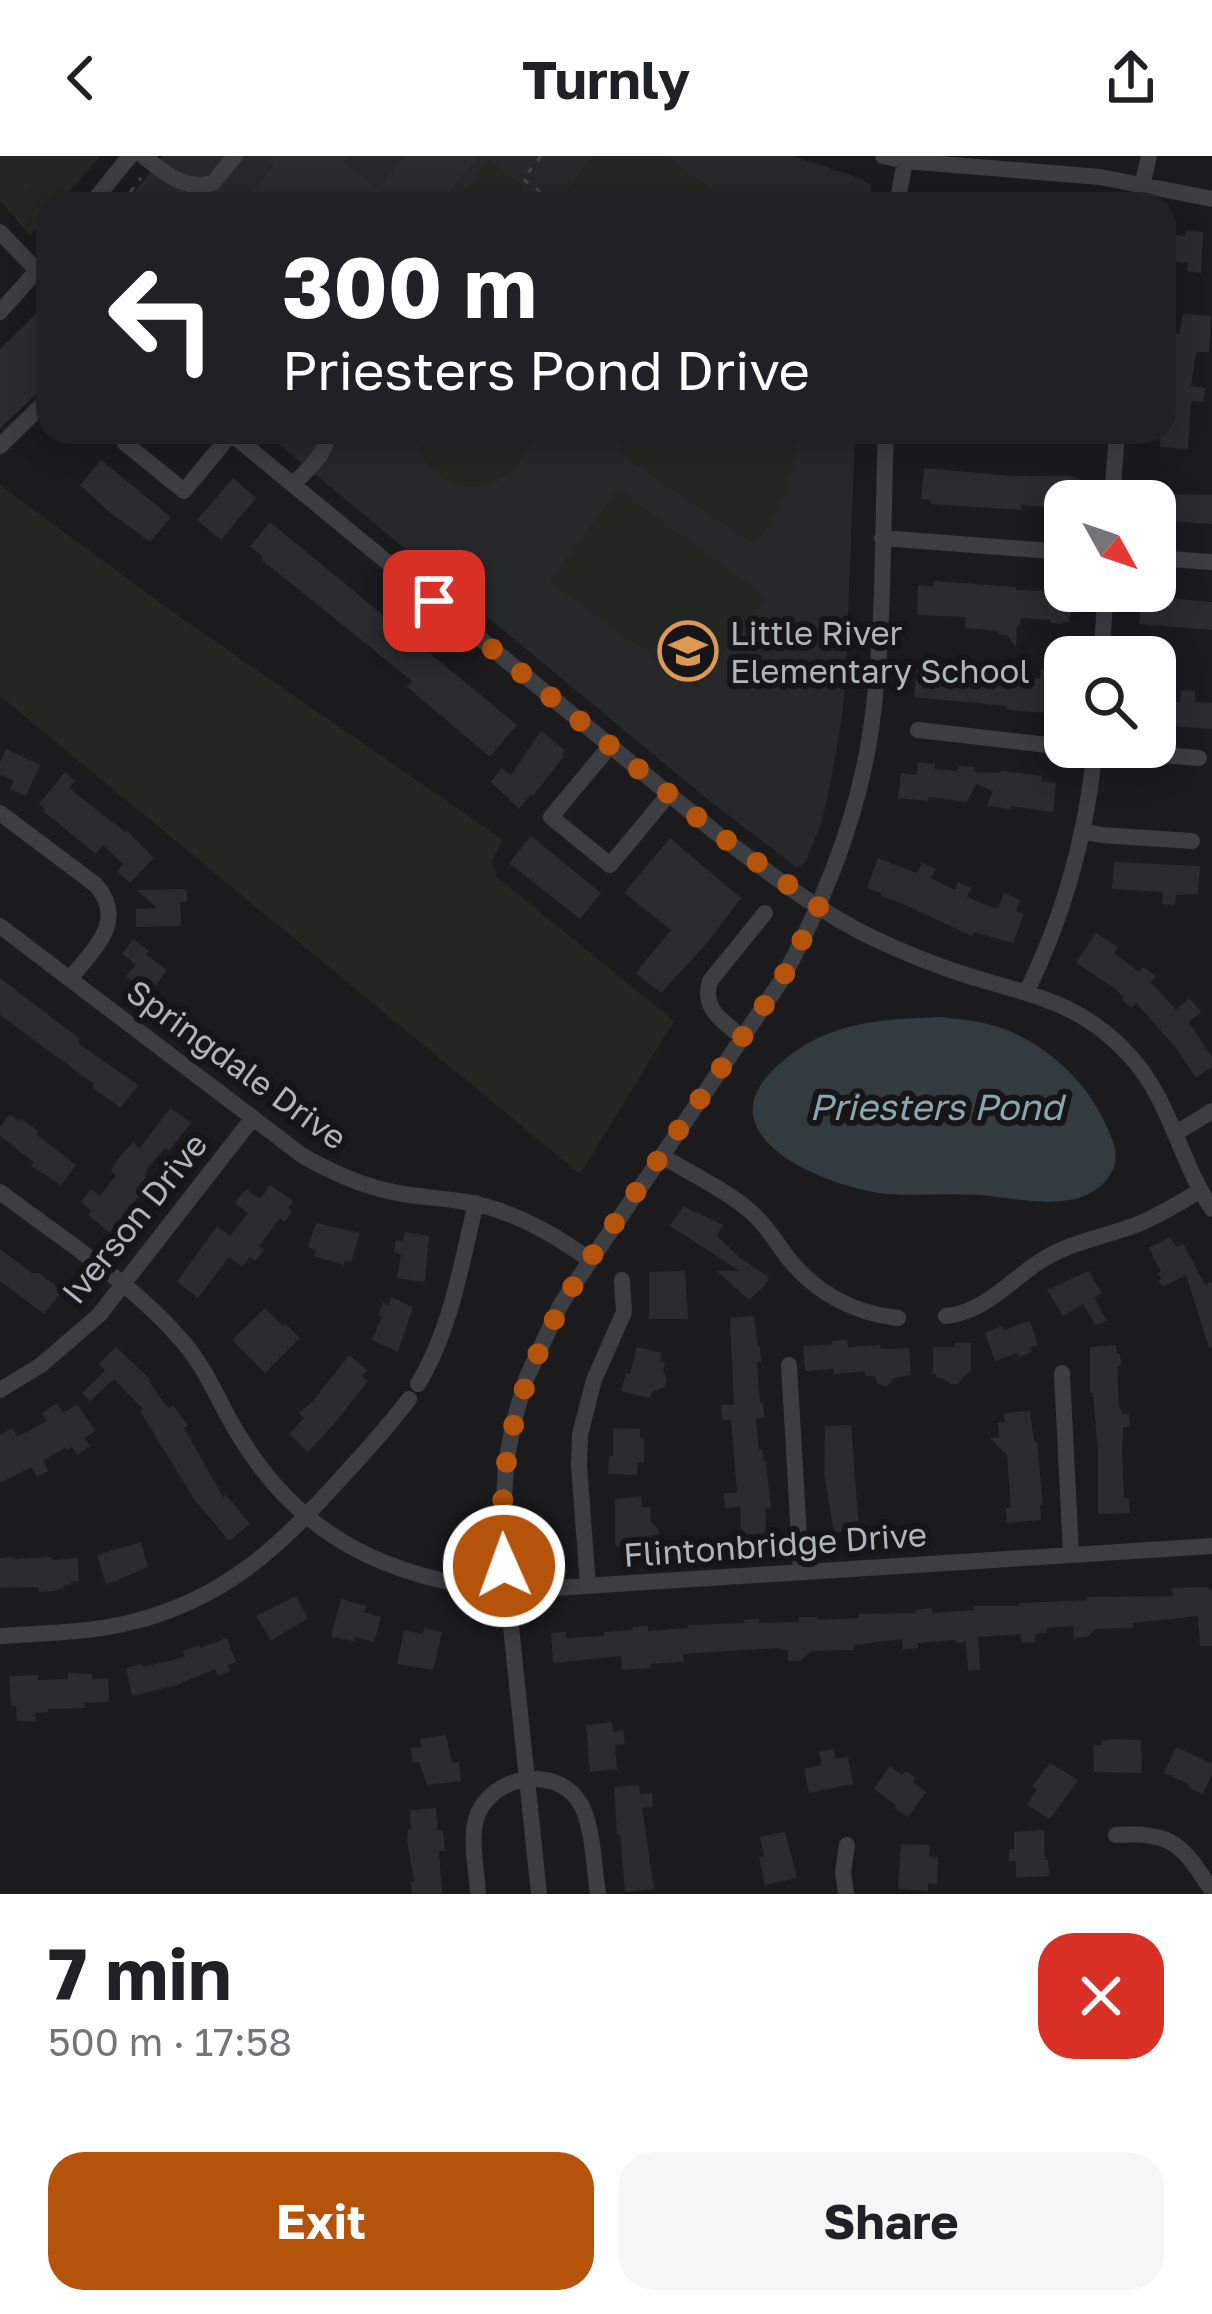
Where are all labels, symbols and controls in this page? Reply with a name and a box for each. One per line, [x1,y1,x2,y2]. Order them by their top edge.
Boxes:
icon: back [48,45,114,111]
icon: share [1098,45,1164,111]
text: Turnly [522,46,690,111]
text: 300 m [282,236,537,336]
icon: left [84,240,240,396]
text: Priesters Pond Drive [282,337,810,402]
north arrow [1044,480,1176,612]
map controls [1044,480,1176,768]
pin [383,550,485,652]
icon: arrive [401,568,467,634]
place label: Little River Elementary School [730,613,1030,690]
school or university icon: Little River Elementary School [657,620,719,682]
button: search [1044,636,1176,768]
street label: Springdale Drive [120,971,354,1157]
water label: Priesters Pond [809,1085,1067,1128]
street label: Iverson Drive [53,1125,215,1311]
position arrow [441,1503,567,1629]
street label: Flintonbridge Drive [622,1514,928,1574]
text: 7 min [48,1929,232,2016]
button: close [1038,1933,1164,2059]
text: 500 m · 17:58 [48,2018,292,2065]
button: Exit [48,2152,594,2290]
button: Share [618,2152,1164,2290]

